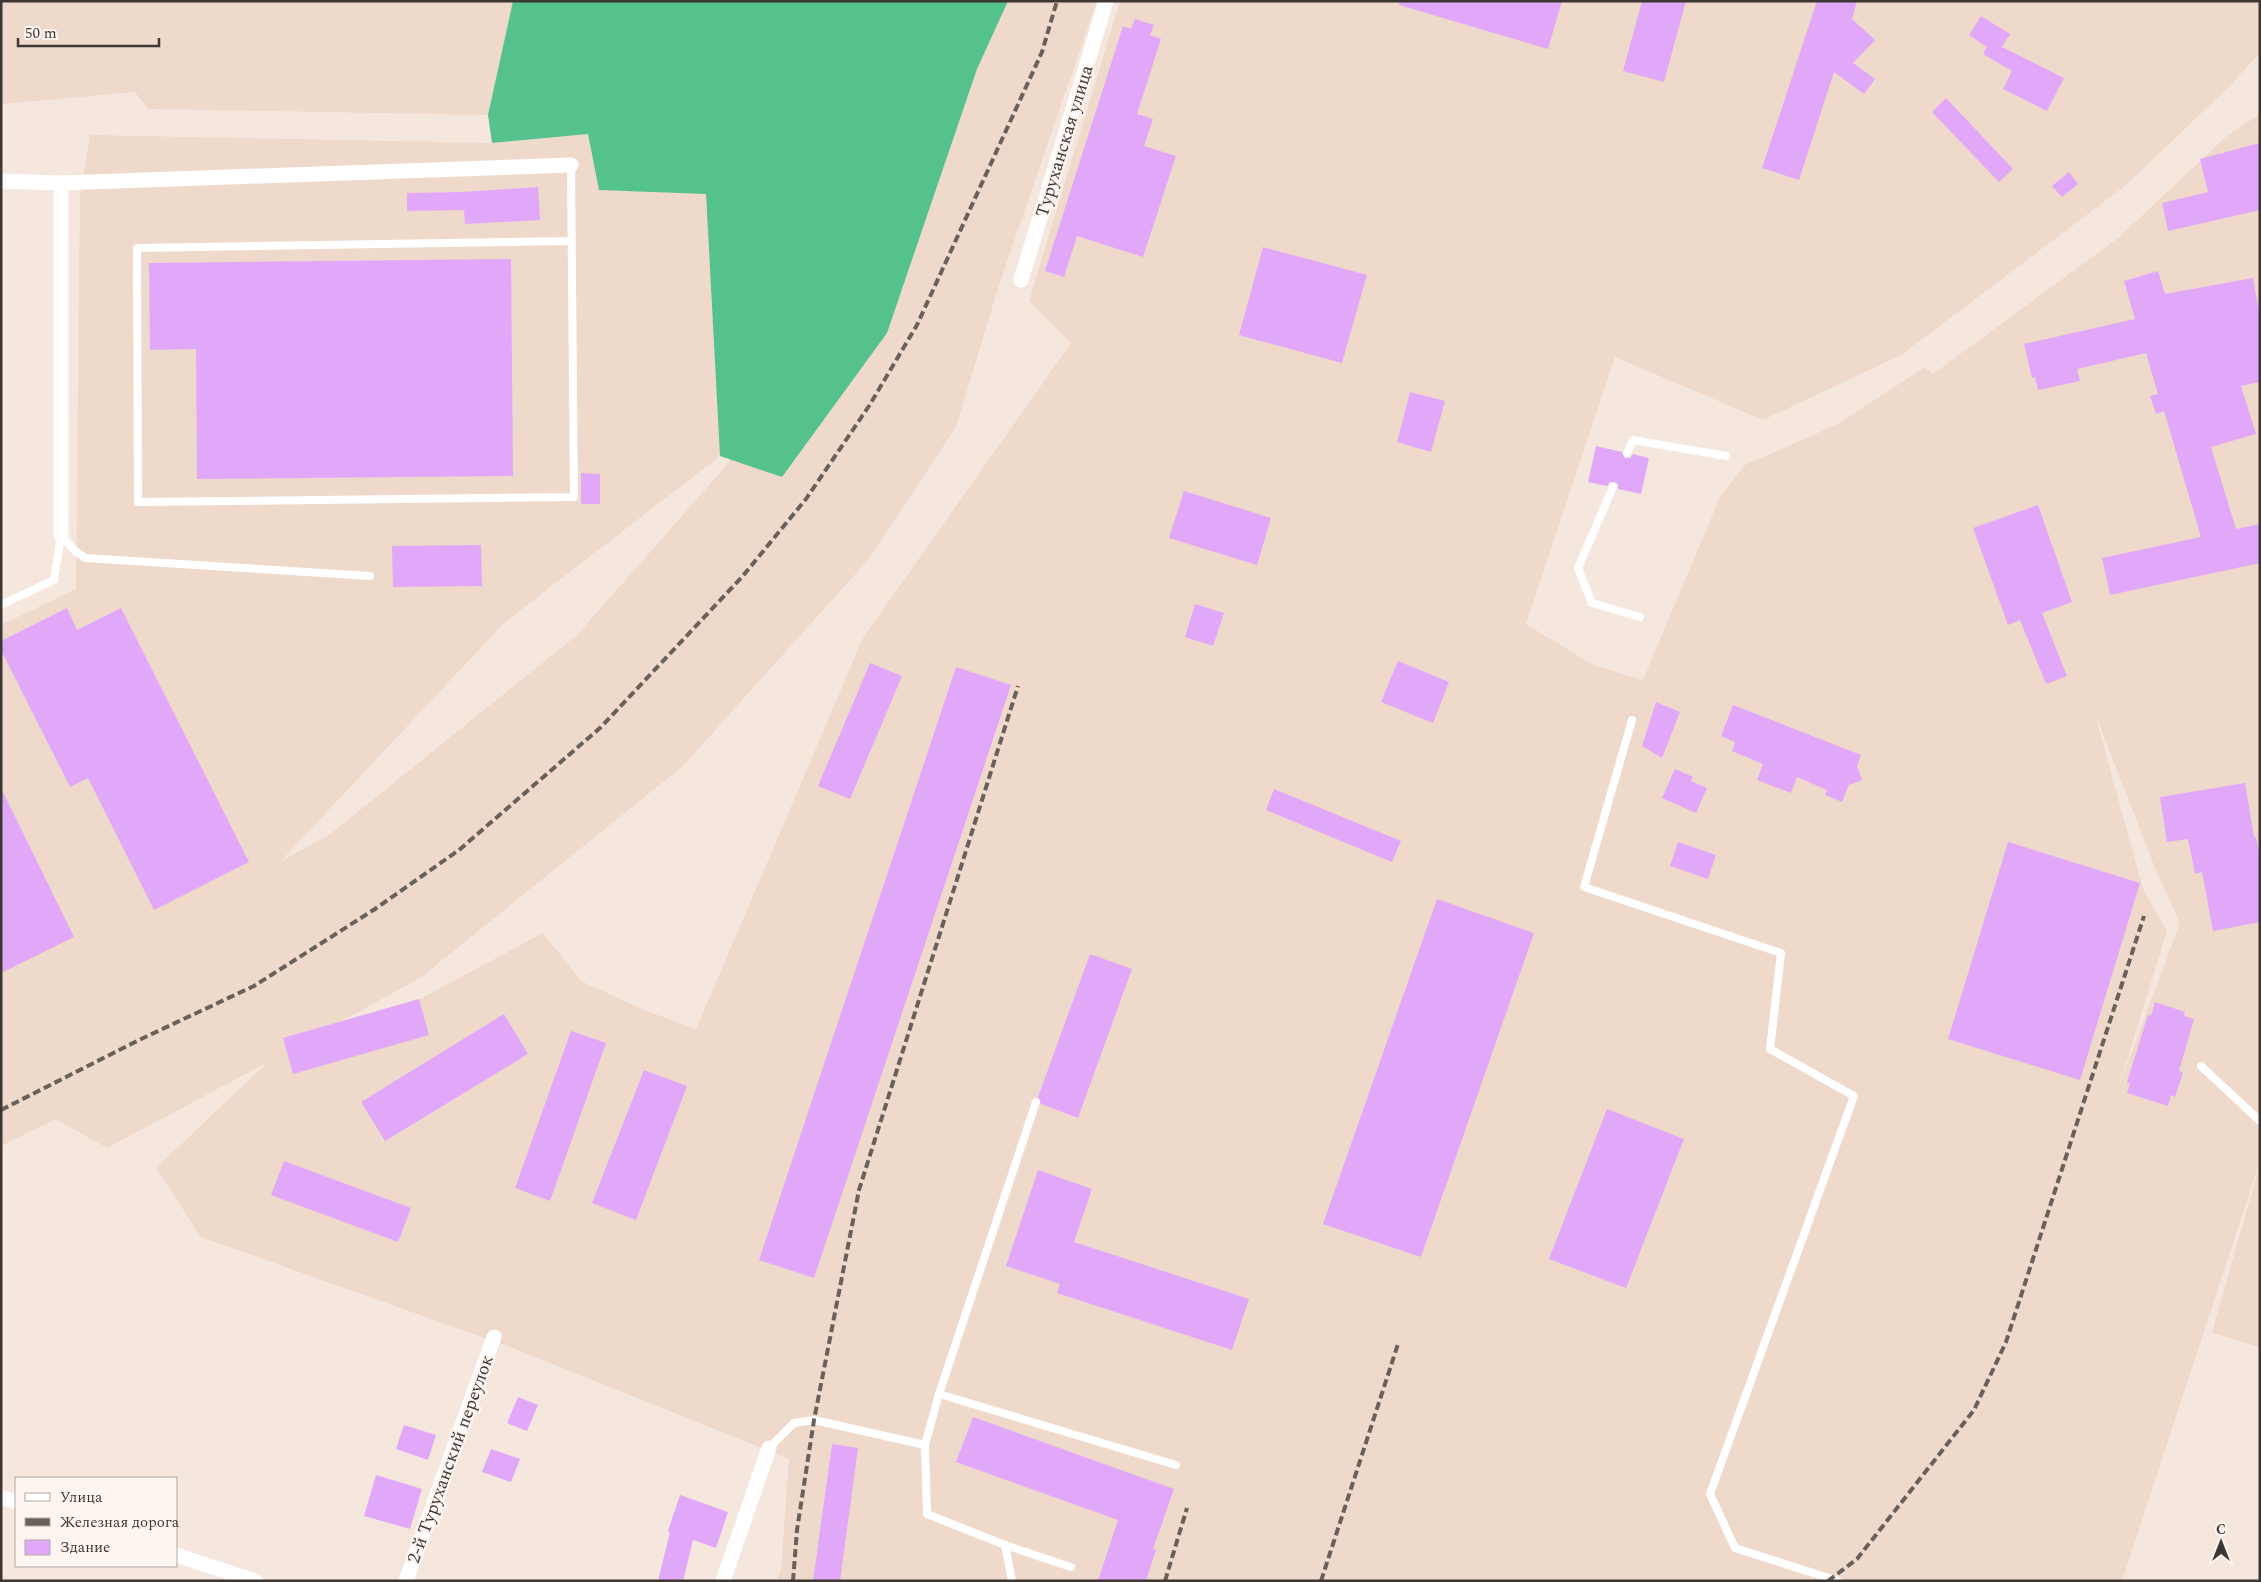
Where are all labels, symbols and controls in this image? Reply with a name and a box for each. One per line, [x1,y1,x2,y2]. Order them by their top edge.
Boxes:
scale bar [18,15,159,47]
text: 50 m [25,22,57,45]
street label: Туруханская улица [1028,62,1101,221]
street label: 2-й Туруханский переулок [400,1351,501,1567]
legend [15,1477,178,1567]
text: Улица [60,1486,103,1509]
text: Железная дорога [60,1511,180,1534]
north arrow [2196,1517,2246,1567]
text: С [2216,1519,2226,1540]
text: Здание [60,1536,110,1559]

